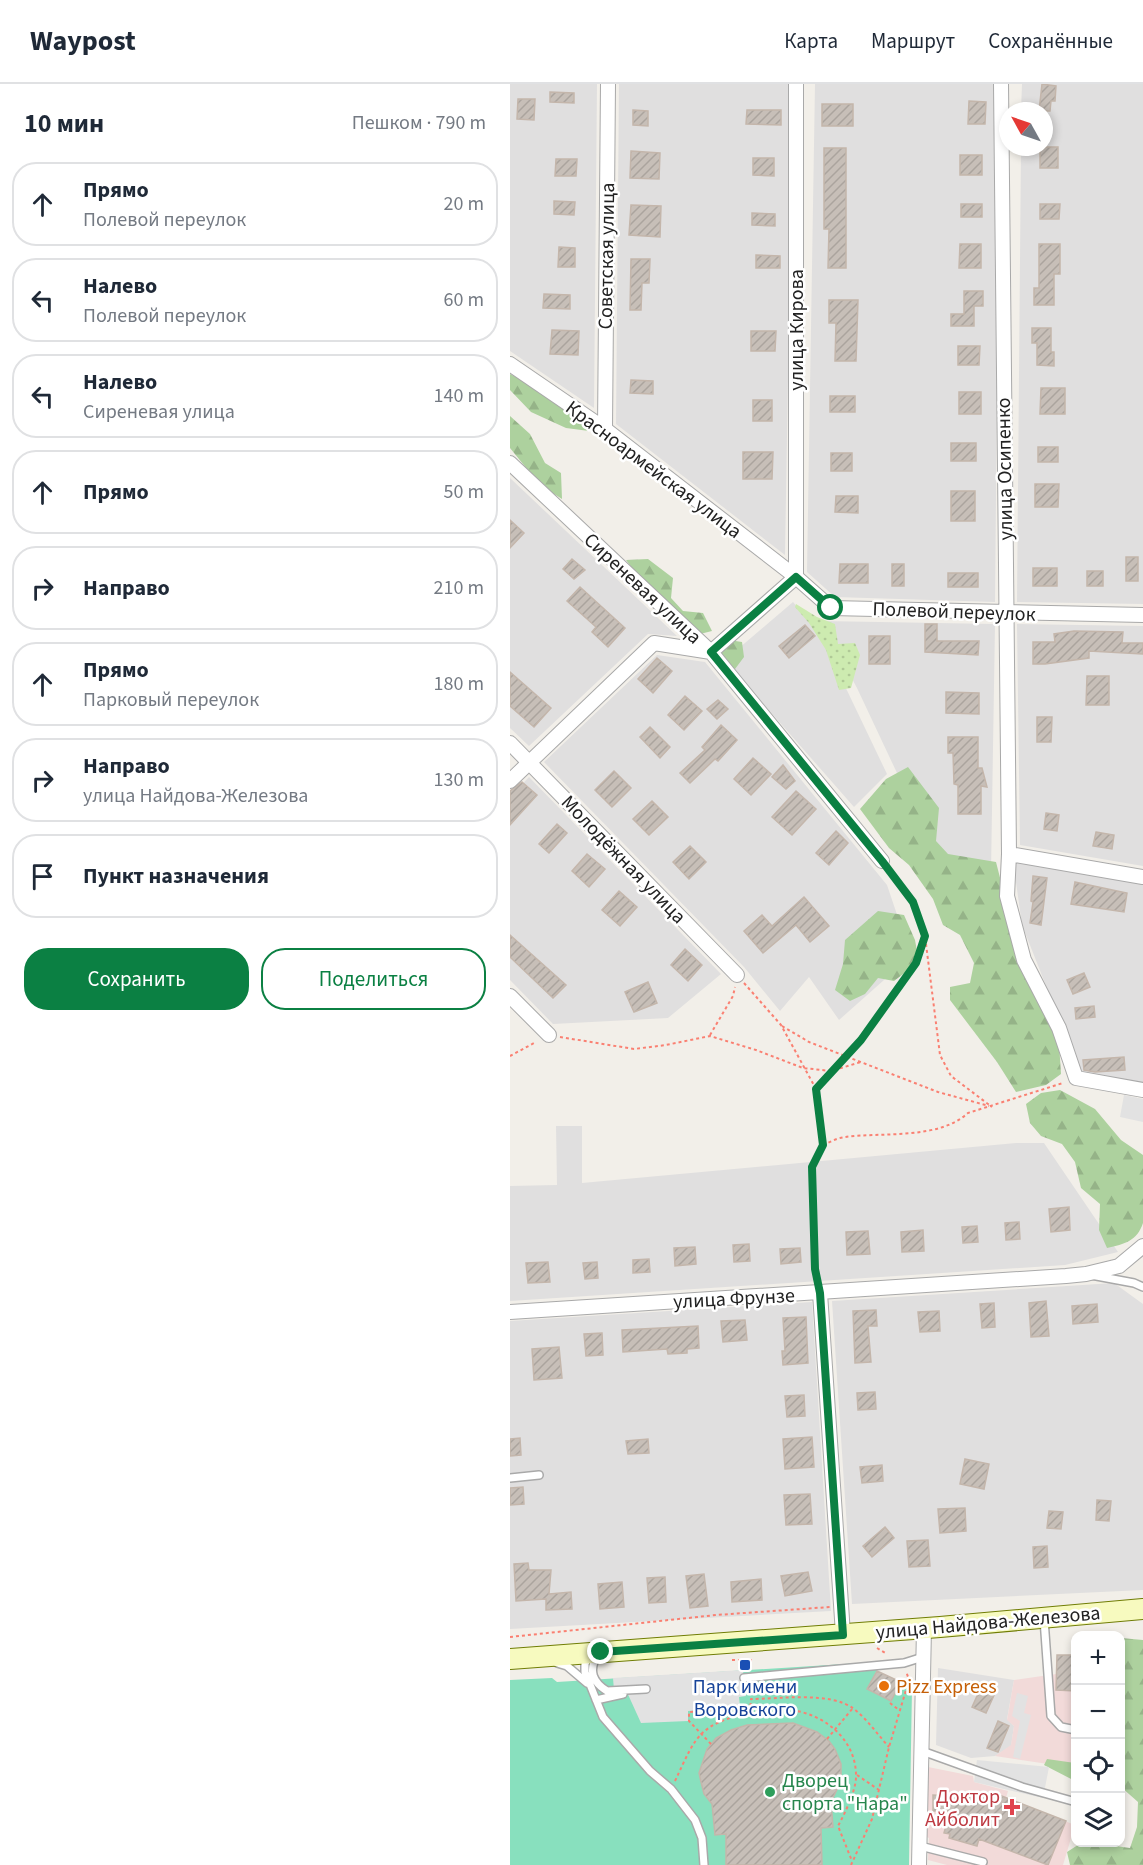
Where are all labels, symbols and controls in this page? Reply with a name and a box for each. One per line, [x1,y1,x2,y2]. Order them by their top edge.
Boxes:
text: Waypost [30,21,136,61]
text: Карта [784,26,838,56]
text: Маршрут [871,26,955,56]
text: Сохранённые [988,26,1113,56]
north arrow [999,102,1053,156]
text: 10 мин [24,105,104,142]
text: Пешком · 790 m [352,109,486,137]
text: Прямо [83,174,149,206]
street label: Советская улица [592,182,622,330]
icon: ahead [26,188,59,221]
text: 20 m [444,190,484,218]
text: Полевой переулок [83,206,246,234]
street label: улица Кирова [783,269,811,391]
text: Налево [83,270,157,302]
icon: left [26,284,59,317]
text: 60 m [444,286,484,314]
text: Полевой переулок [83,302,246,330]
text: Налево [83,366,157,398]
icon: left [26,380,59,413]
text: 140 m [434,382,484,410]
street label: Красноармейская улица [559,394,747,545]
street label: улица Осипенко [990,397,1020,541]
text: Сиреневая улица [83,398,235,426]
icon: ahead [26,476,59,509]
text: Прямо [83,476,149,508]
text: 50 m [444,478,484,506]
street label: Сиреневая улица [577,527,707,651]
icon: right [26,572,59,605]
text: Направо [83,572,170,604]
text: 210 m [434,574,484,602]
route start [817,594,843,620]
street label: Полевой переулок [872,595,1036,629]
text: Прямо [83,654,149,686]
icon: ahead [26,668,59,701]
text: 180 m [434,670,484,698]
text: Парковый переулок [83,686,259,714]
text: Направо [83,750,170,782]
icon: right [26,764,59,797]
text: 130 m [434,766,484,794]
text: улица Найдова-Железова [83,782,308,810]
street label: Молодёжная улица [554,789,692,930]
icon: arrive [26,860,59,893]
text: Пункт назначения [83,860,269,892]
button: Сохранить [24,948,249,1010]
button: Поделиться [261,948,486,1010]
street label: улица Фрунзе [673,1282,796,1316]
street label: улица Найдова-Железова [875,1599,1102,1647]
map controls [1071,1631,1125,1847]
button: + [1071,1631,1125,1685]
route end [587,1638,613,1664]
marker: Парк имени Воровского [738,1658,752,1672]
place label: Парк имени Воровского [693,1673,797,1724]
place label: Pizz Express [896,1673,997,1701]
marker: Pizz Express [877,1679,891,1693]
button: − [1071,1685,1125,1739]
button: locate [1071,1739,1125,1793]
place label: Дворец спорта "Нара" [782,1767,908,1818]
place label: Доктор Айболит [925,1783,1000,1834]
marker: Дворец спорта "Нара" [763,1785,777,1799]
button: layers [1071,1793,1125,1847]
marker: Доктор Айболит [1005,1800,1019,1814]

